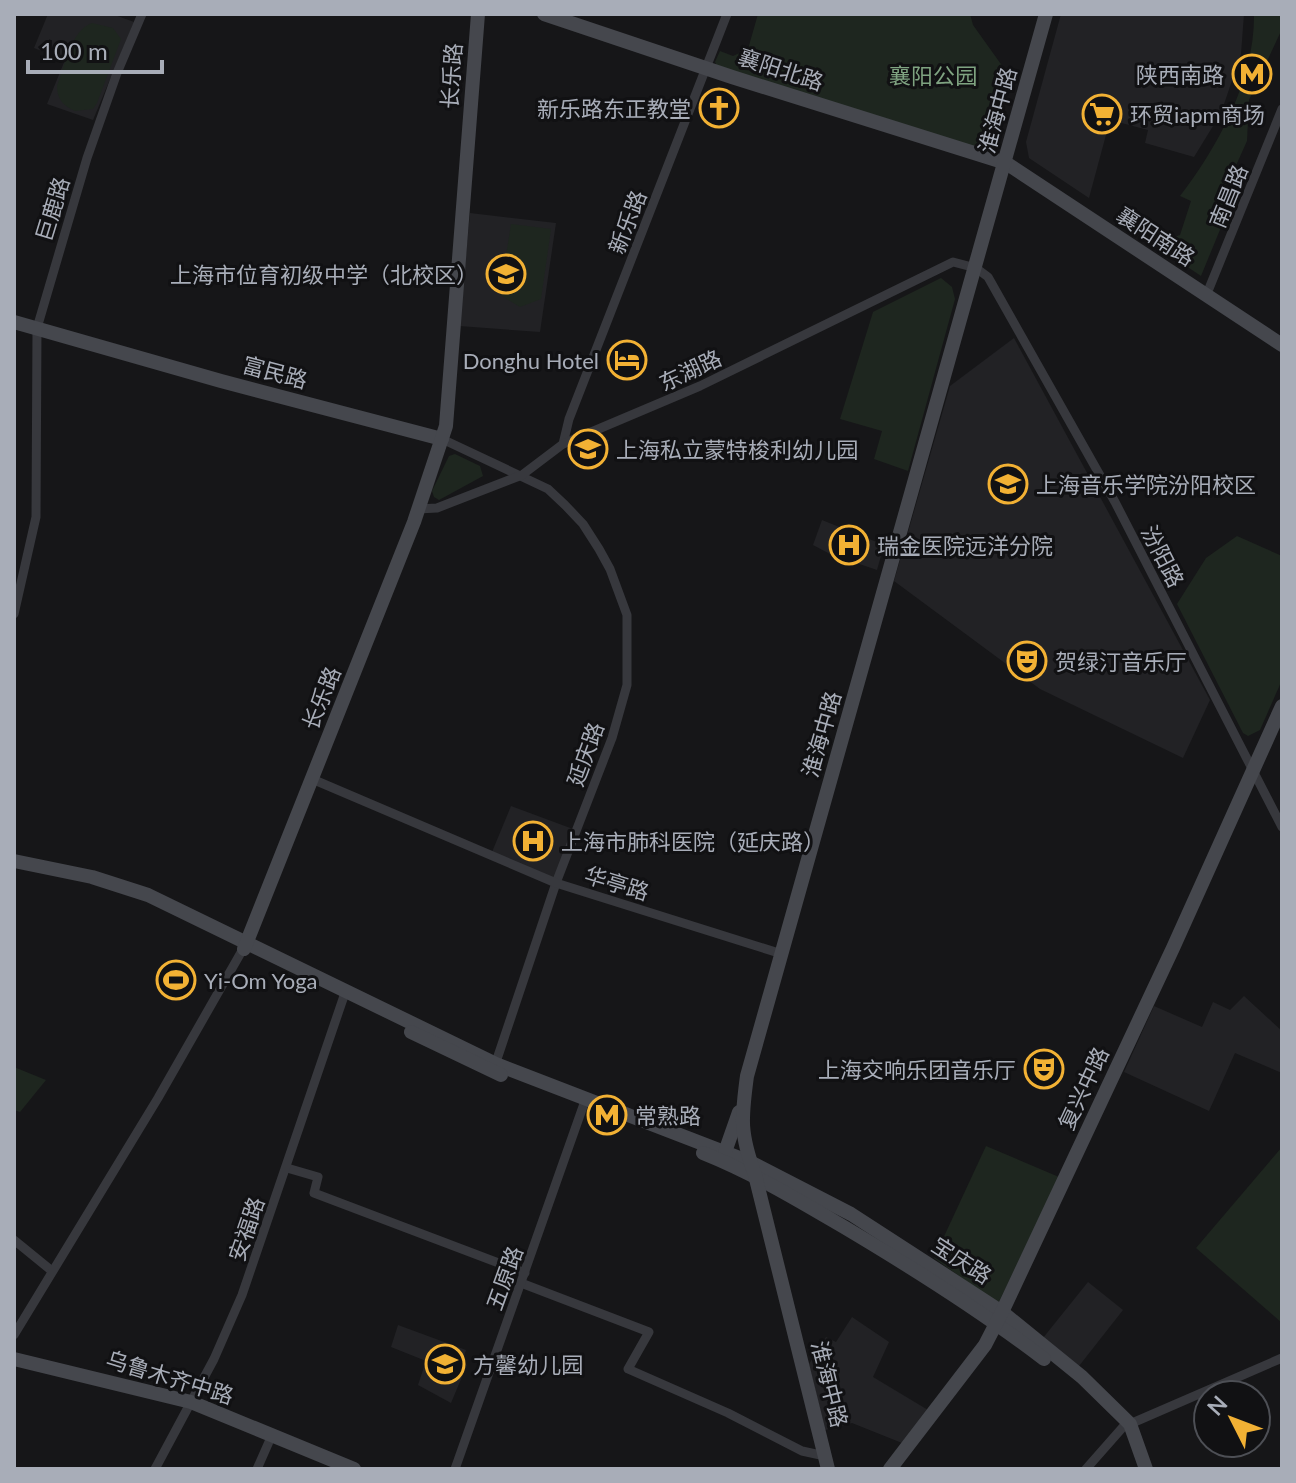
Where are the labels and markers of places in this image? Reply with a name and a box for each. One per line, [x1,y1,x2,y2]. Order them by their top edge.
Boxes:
metro station icon: 陕西南路 [1231,53,1273,95]
place label: 陕西南路 [1136,61,1224,88]
church icon: 新乐路东正教堂 [698,87,740,129]
supermarket icon: 环贸iapm商场 [1081,93,1123,135]
place label: 新乐路东正教堂 [537,95,691,122]
place label: 环贸iapm商场 [1130,101,1265,128]
school or university icon: 上海市位育初级中学（北校区） [485,253,527,295]
place label: 上海市位育初级中学（北校区） [170,261,478,288]
hotel icon: Donghu Hotel [606,339,648,381]
place label: Donghu Hotel [463,347,599,374]
school or university icon: 上海私立蒙特梭利幼儿园 [567,428,609,470]
place label: 上海私立蒙特梭利幼儿园 [616,436,858,463]
school or university icon: 上海音乐学院汾阳校区 [987,463,1029,505]
place label: 上海音乐学院汾阳校区 [1036,471,1256,498]
hospital icon: 瑞金医院远洋分院 [828,524,870,566]
place label: 瑞金医院远洋分院 [877,532,1053,559]
theatre icon: 贺绿汀音乐厅 [1006,640,1048,682]
place label: 贺绿汀音乐厅 [1055,648,1187,675]
hospital icon: 上海市肺科医院（延庆路） [512,820,554,862]
place label: 上海市肺科医院（延庆路） [561,828,825,855]
sports icon: Yi-Om Yoga [155,959,197,1001]
place label: Yi-Om Yoga [204,967,318,994]
theatre icon: 上海交响乐团音乐厅 [1023,1048,1065,1090]
place label: 上海交响乐团音乐厅 [818,1056,1016,1083]
metro station icon: 常熟路 [586,1094,628,1136]
place label: 常熟路 [635,1102,701,1129]
school or university icon: 方馨幼儿园 [424,1343,466,1385]
place label: 方馨幼儿园 [473,1351,583,1378]

